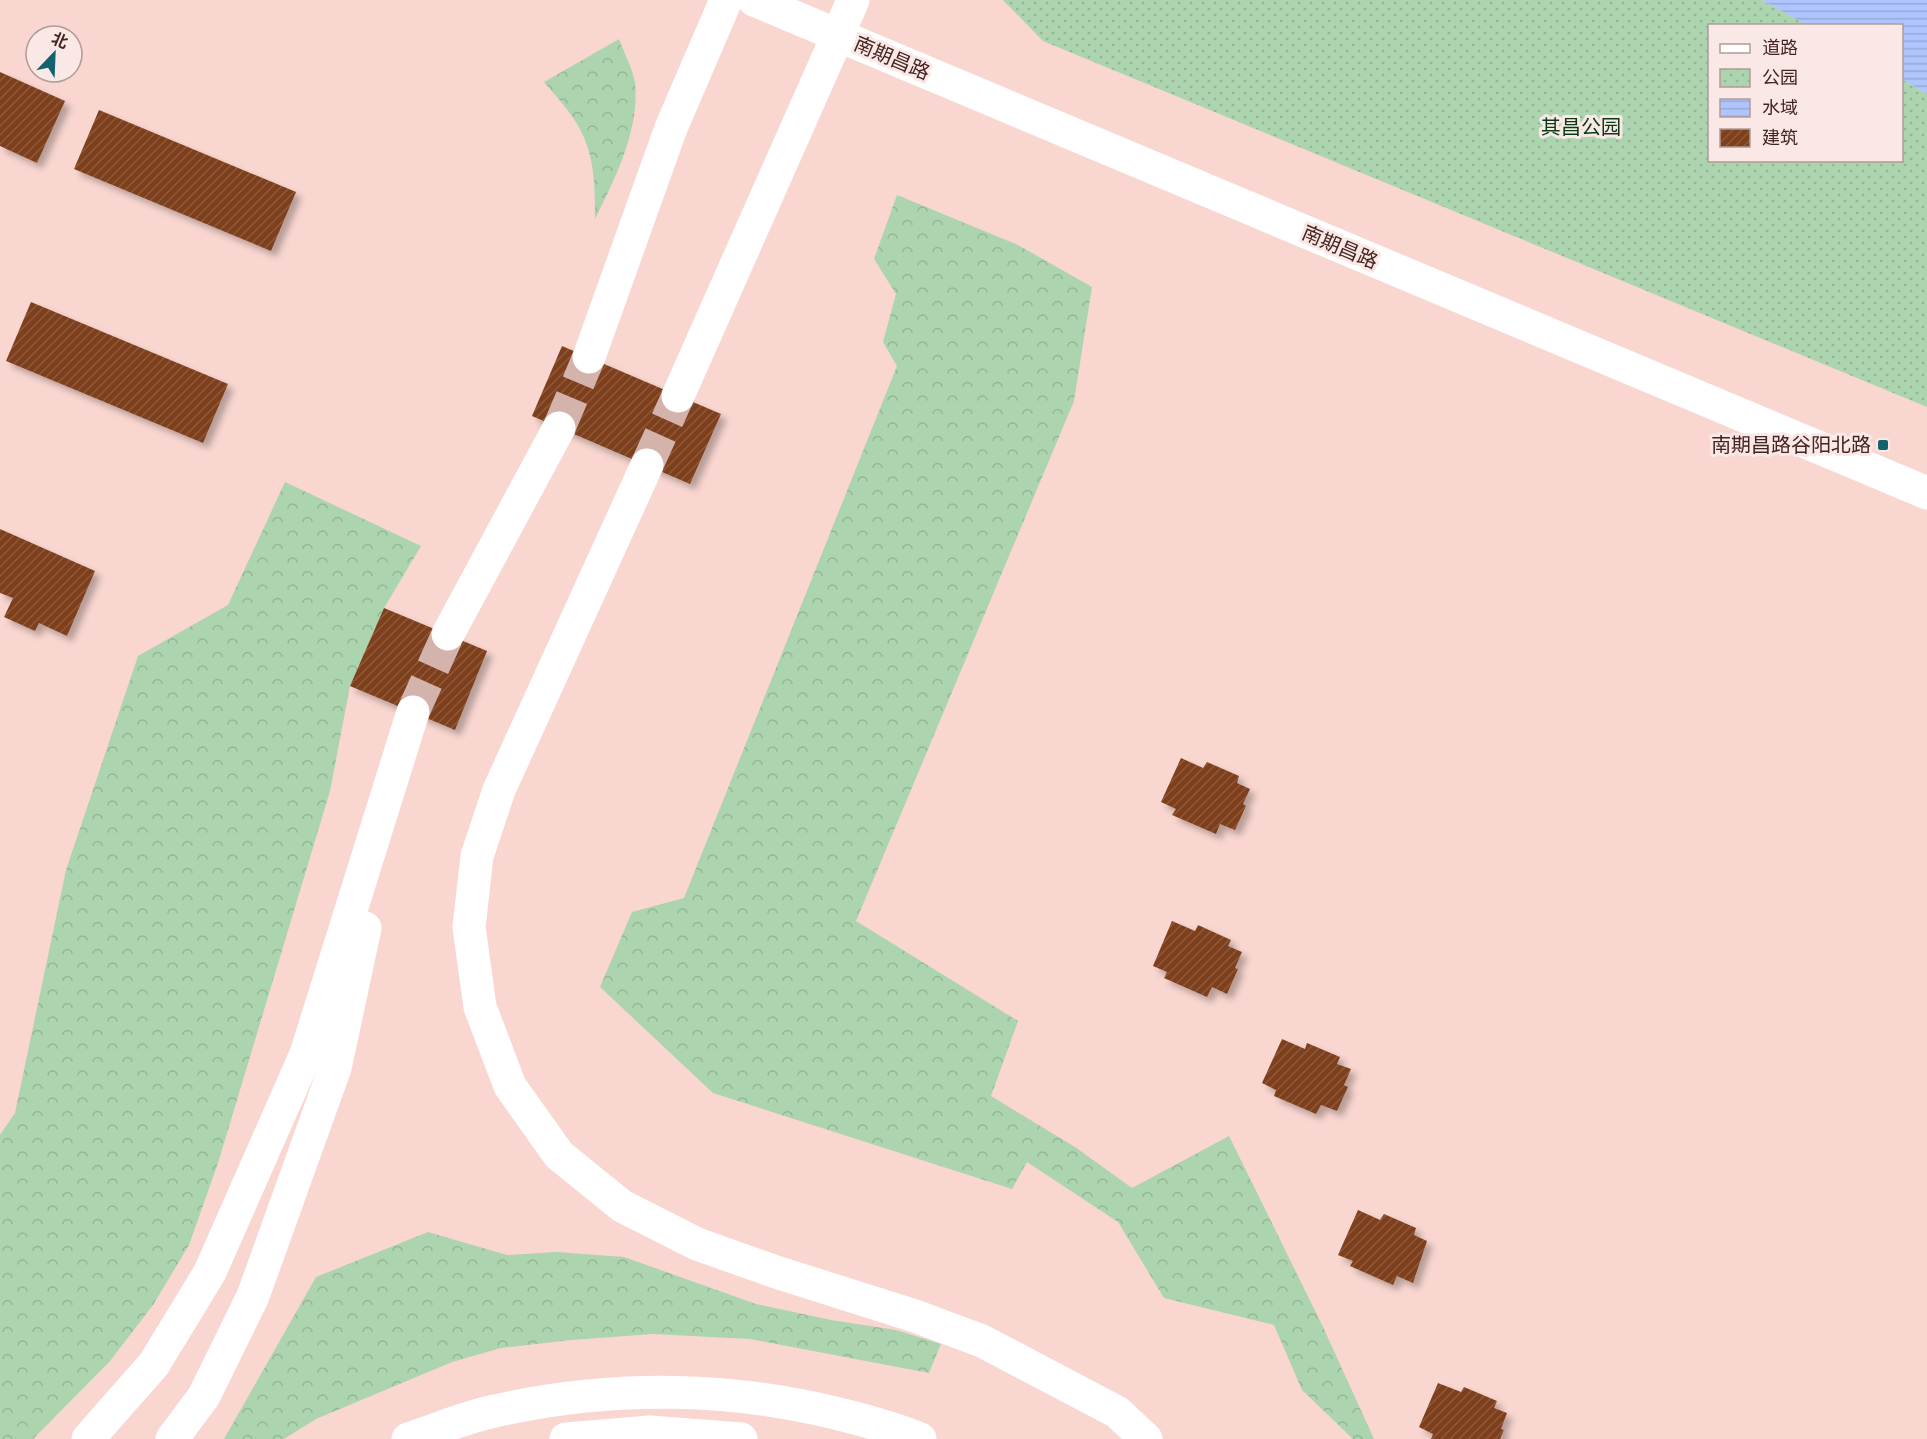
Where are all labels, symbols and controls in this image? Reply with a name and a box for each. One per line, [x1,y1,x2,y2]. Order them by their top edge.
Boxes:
north arrow [24,24,84,84]
legend [1708,24,1903,162]
text: 北 [49,29,71,53]
street label: 南期昌路 [850,31,934,85]
text: 道路 [1762,37,1798,58]
text: 公园 [1762,67,1798,88]
text: 水域 [1762,97,1798,118]
park label: 其昌公园 [1541,115,1621,139]
text: 建筑 [1762,127,1798,148]
street label: 南期昌路 [1298,220,1382,274]
place label: 南期昌路谷阳北路 [1711,433,1871,457]
marker: 南期昌路谷阳北路 [1876,438,1890,452]

